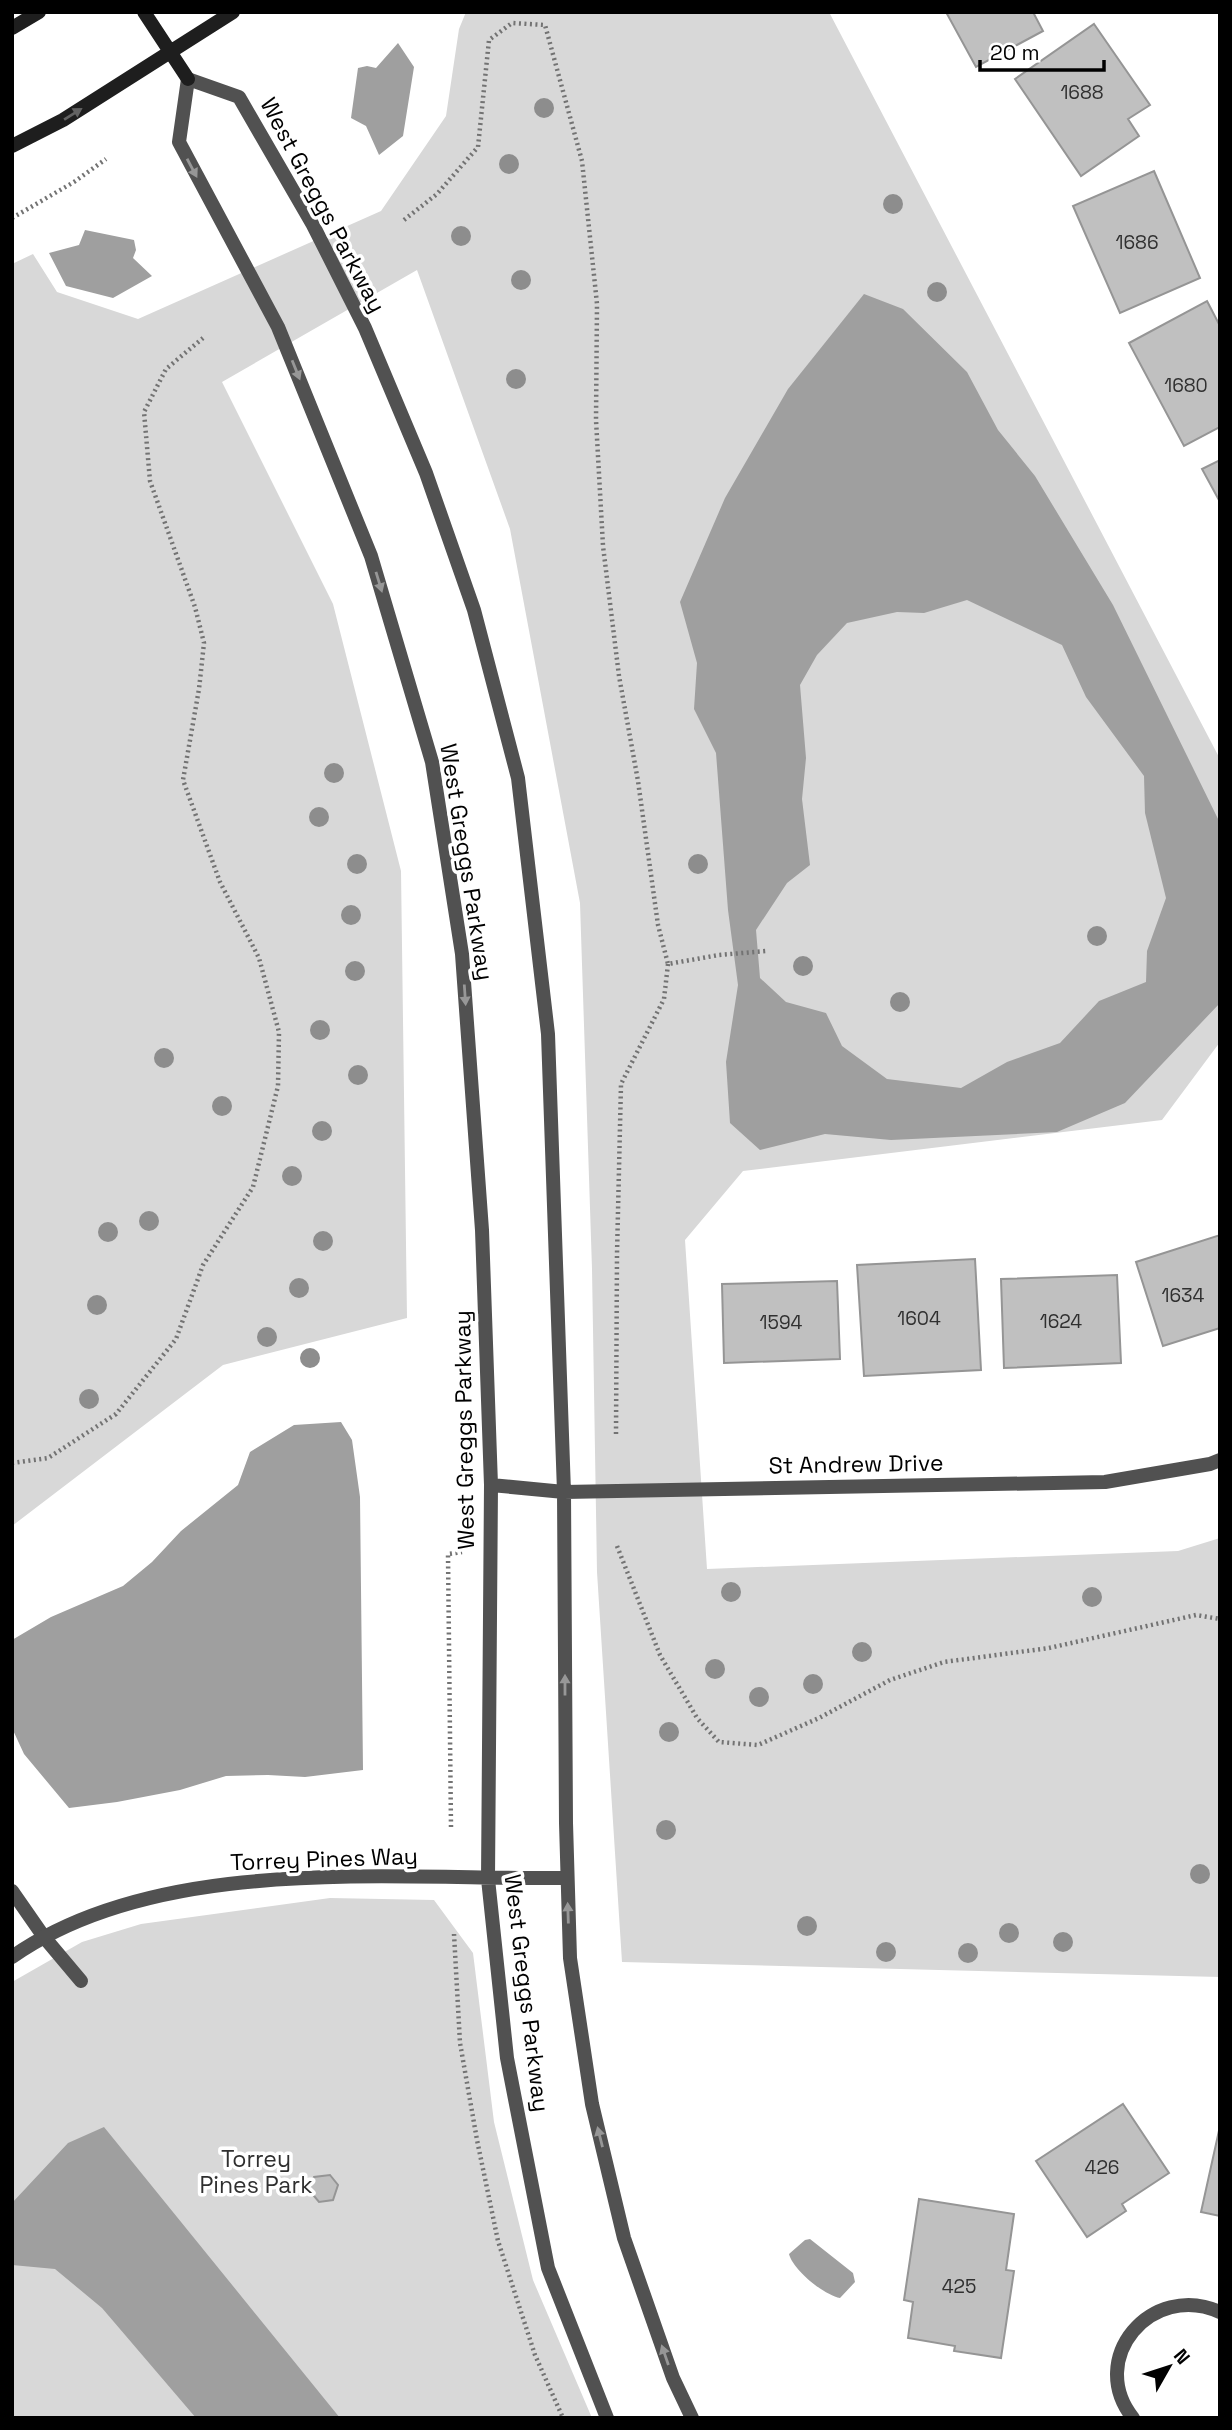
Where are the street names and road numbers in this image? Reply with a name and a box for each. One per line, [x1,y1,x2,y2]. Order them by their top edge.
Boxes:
street label: West Greggs Parkway [254,92,392,318]
street label: West Greggs Parkway [433,741,501,983]
street label: West Greggs Parkway [447,1310,481,1550]
street label: St Andrew Drive [768,1447,944,1481]
street label: Torrey Pines Way [230,1841,418,1877]
street label: West Greggs Parkway [498,1872,556,2114]

